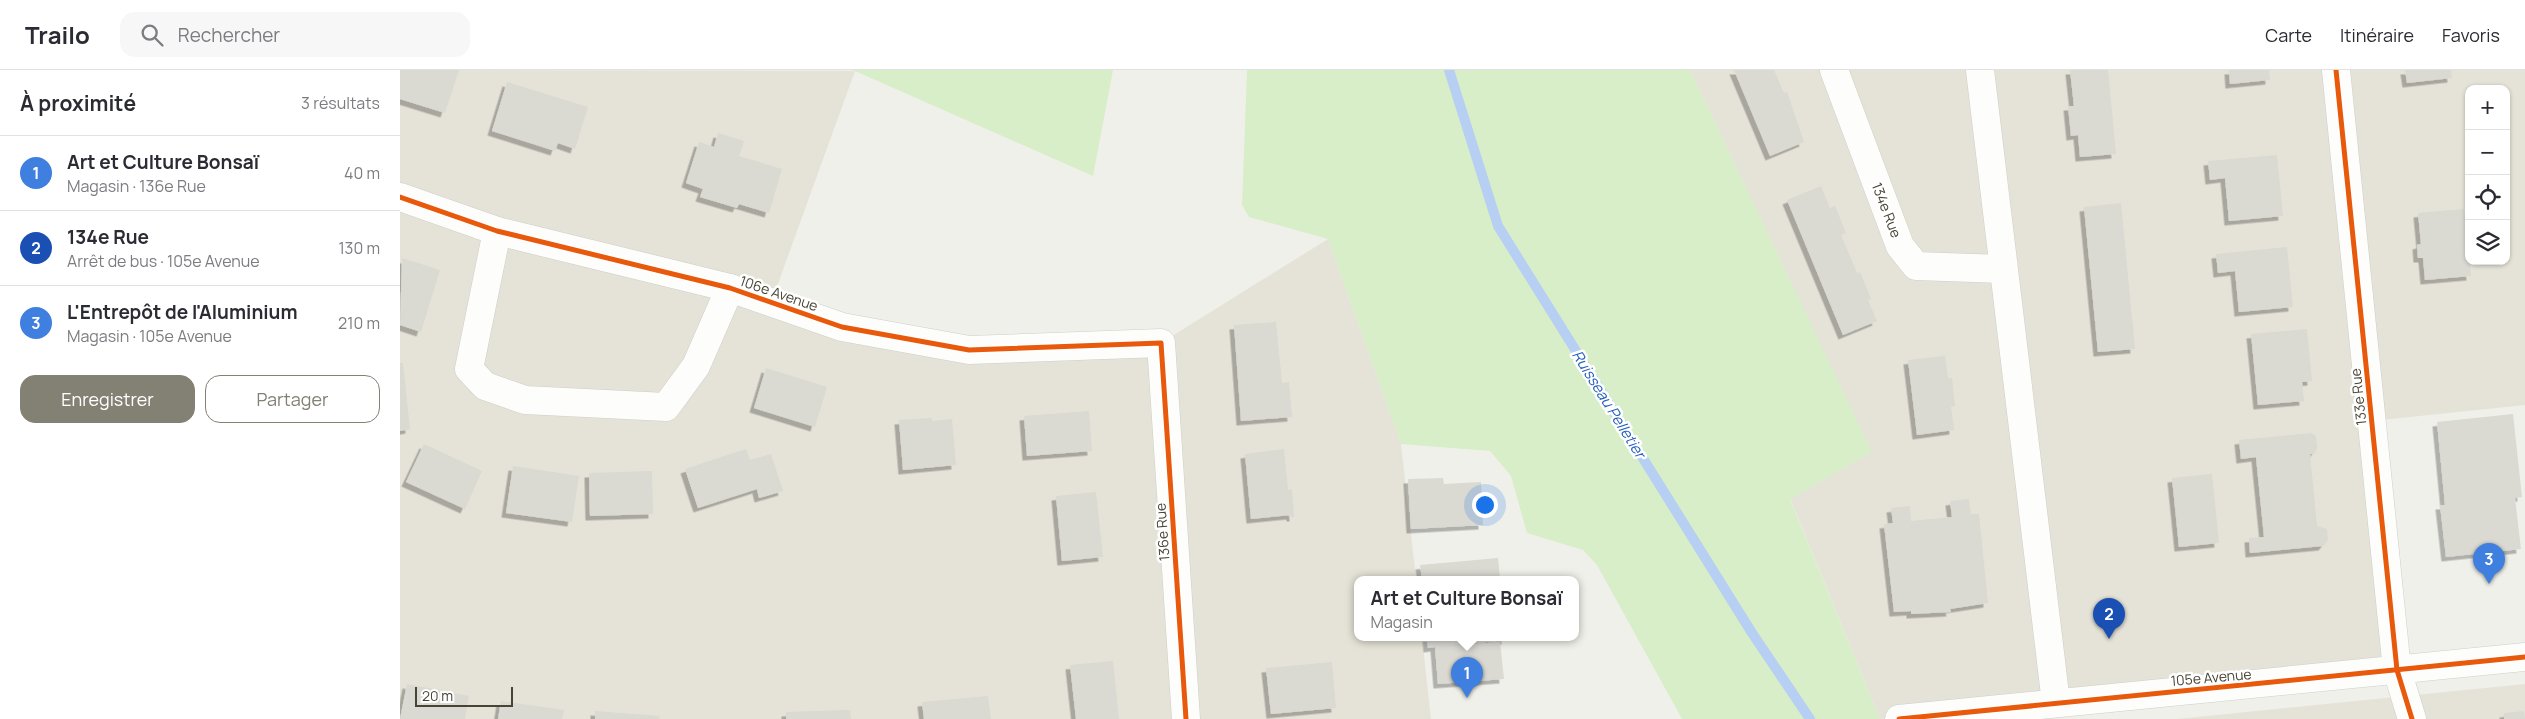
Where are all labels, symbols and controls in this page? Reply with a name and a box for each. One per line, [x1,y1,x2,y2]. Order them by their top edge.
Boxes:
search box [120,12,470,57]
text: Trailo [25,18,90,51]
icon: search [138,21,166,49]
text: Rechercher [178,22,280,48]
text: Carte [2265,23,2312,47]
text: Itinéraire [2340,23,2414,47]
text: Favoris [2442,23,2500,47]
map controls [2465,85,2510,265]
button: + [2465,85,2510,130]
text: À proximité [20,89,136,117]
text: 3 résultats [301,92,380,114]
button: − [2465,130,2510,175]
text: Art et Culture Bonsaï [67,149,259,175]
text: 1 [32,162,40,184]
text: 40 m [344,162,380,184]
text: Magasin · 136e Rue [67,175,206,197]
button: locate [2465,175,2510,220]
street label: 134e Rue [1868,180,1906,240]
button: layers [2465,220,2510,265]
text: 134e Rue [67,224,149,250]
text: 2 [31,237,41,259]
text: 130 m [338,237,380,259]
text: Arrêt de bus · 105e Avenue [67,250,260,272]
street label: 106e Avenue [737,271,821,315]
text: L'Entrepôt de l'Aluminium [67,299,298,325]
text: 3 [31,312,41,334]
text: 210 m [338,312,380,334]
text: Magasin · 105e Avenue [67,325,232,347]
water label: Ruisseau Pelletier [1567,346,1652,464]
street label: 133e Rue [2346,368,2370,426]
button: Enregistrer [20,375,195,423]
button: Partager [205,375,380,423]
your location [1472,492,1498,518]
street label: 136e Rue [1150,502,1174,562]
pin: 3 [2473,543,2505,584]
popup [1354,576,1579,641]
text: Art et Culture Bonsaï [1371,585,1562,611]
pin: 2 [2093,598,2125,639]
text: Magasin [1371,611,1433,633]
pin: 1 [1451,657,1483,698]
street label: 105e Avenue [2170,664,2252,690]
scale bar [415,684,512,707]
text: 20 m [422,686,453,705]

